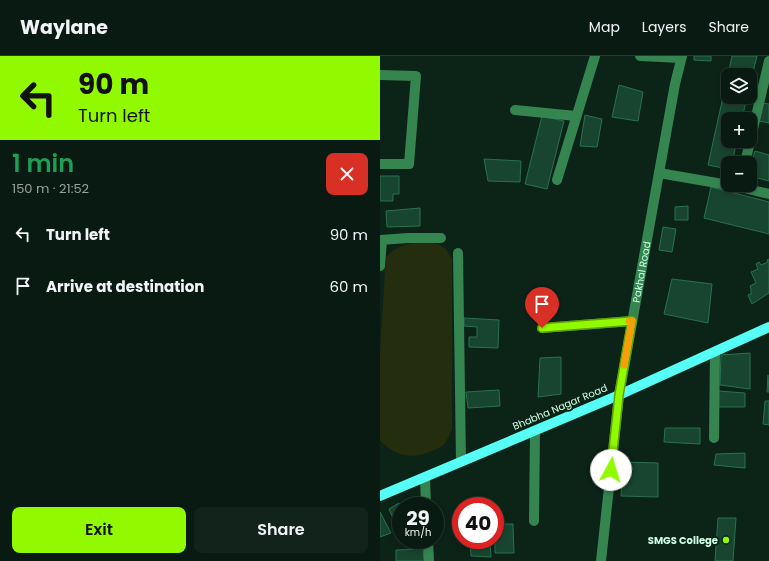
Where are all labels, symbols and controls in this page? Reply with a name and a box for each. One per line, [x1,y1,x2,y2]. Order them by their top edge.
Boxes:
text: Waylane [20,14,108,41]
text: Map [589,17,620,37]
text: Layers [642,17,686,37]
text: Share [708,17,749,37]
text: 90 m [78,65,149,104]
map controls [721,68,757,192]
button: layers [721,68,757,104]
icon: left [12,72,64,124]
text: Turn left [78,103,150,128]
button: + [721,112,757,148]
text: 1 min [12,147,74,180]
button: close [326,153,368,195]
button: − [721,156,757,192]
text: 150 m · 21:52 [12,179,89,198]
icon: left [12,223,34,245]
text: Turn left [46,224,110,245]
text: 90 m [330,224,368,245]
street label: Pakhal Road [628,240,654,304]
icon: arrive [12,275,34,297]
text: Arrive at destination [46,276,204,297]
text: 60 m [330,276,368,297]
pin [525,287,559,328]
icon: arrive [531,293,553,315]
street label: Bhabha Nagar Road [510,380,610,434]
position arrow [590,449,632,491]
speed limit sign: 40 [452,497,504,549]
text: 29 [406,504,430,532]
button: Exit [12,507,186,553]
button: Share [194,507,368,553]
text: km/h [405,525,431,540]
place label: SMGS College [648,533,718,548]
marker: SMGS College [721,535,731,545]

